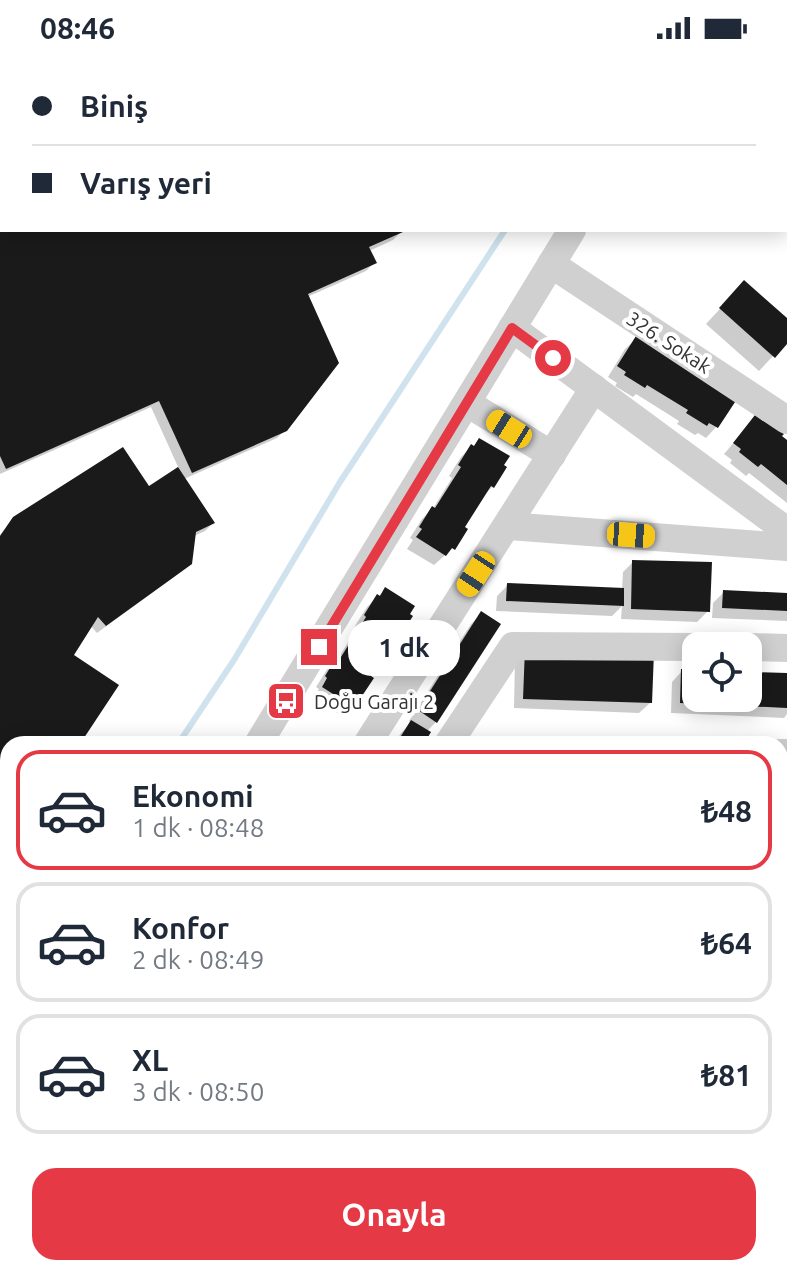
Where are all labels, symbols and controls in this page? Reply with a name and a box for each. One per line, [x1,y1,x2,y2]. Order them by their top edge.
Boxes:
text: 08:46 [40,11,115,45]
text: Biniş [80,89,148,123]
text: Varış yeri [80,166,212,200]
street label: 326. Sokak [622,306,716,378]
route start [535,340,571,376]
car [482,406,536,452]
car [606,521,656,549]
car [453,547,499,601]
callout: 1 dk [347,619,459,675]
route end [301,629,337,665]
map controls [682,632,762,712]
button: locate [682,632,762,712]
text: 1 dk [379,633,430,662]
bus stop icon: Doğu Garajı 2 [265,680,307,722]
place label: Doğu Garajı 2 [314,690,434,713]
icon: car [36,774,108,846]
text: Ekonomi [132,779,254,813]
text: ₺48 [701,794,752,828]
text: 1 dk · 08:48 [132,813,264,842]
icon: car [36,906,108,978]
text: Konfor [132,911,229,945]
text: ₺64 [701,926,752,960]
text: 2 dk · 08:49 [132,945,264,974]
icon: car [36,1038,108,1110]
text: XL [132,1043,168,1077]
text: ₺81 [701,1058,752,1092]
text: 3 dk · 08:50 [132,1077,264,1106]
button: Onayla [32,1168,756,1260]

